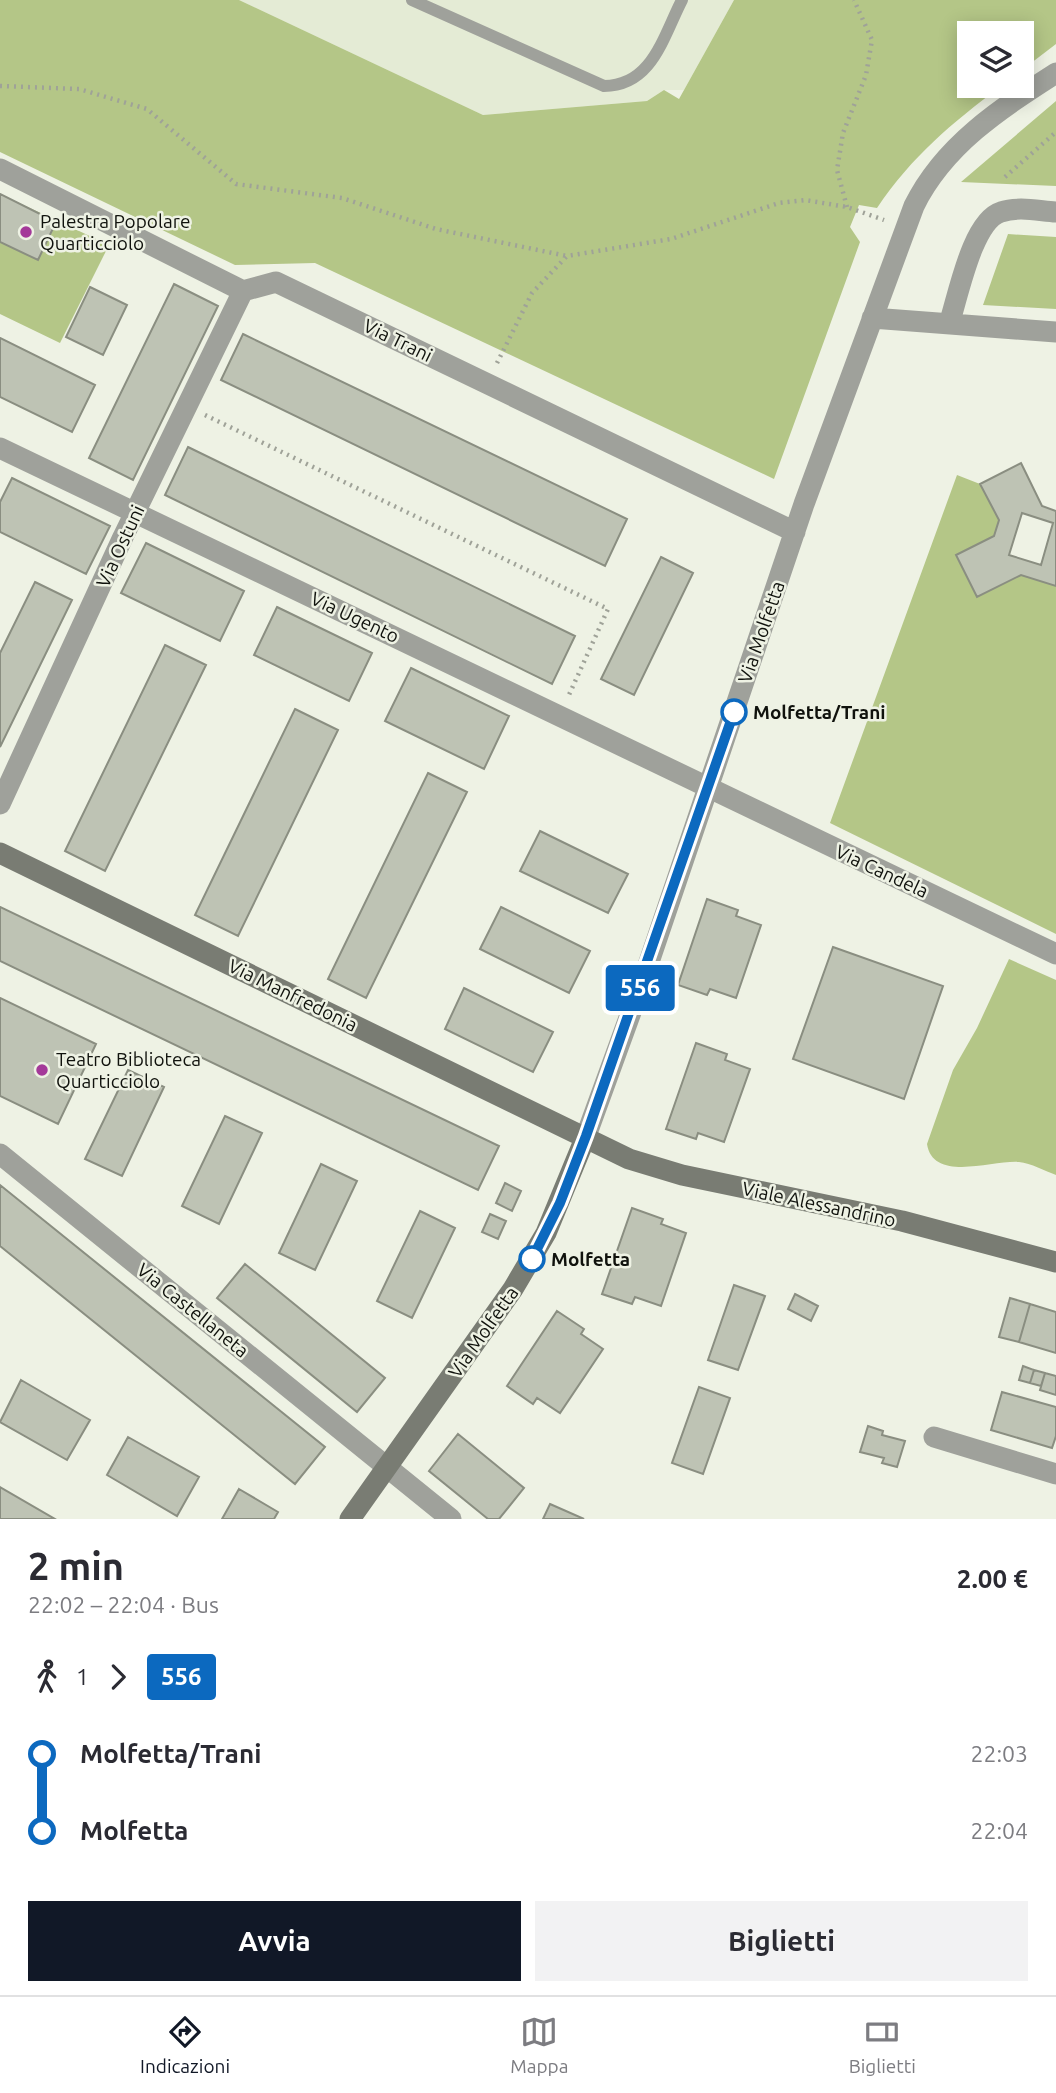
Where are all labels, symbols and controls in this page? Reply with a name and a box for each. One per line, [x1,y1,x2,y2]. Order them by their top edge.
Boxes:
map controls [957,21,1034,98]
button: layers [957,21,1034,98]
place label: Palestra Popolare Quarticciolo [40,210,190,254]
marker: Palestra Popolare Quarticciolo [18,224,34,240]
street label: Via Trani [360,314,436,366]
street label: Via Ostuni [91,501,149,591]
street label: Via Molfetta [733,578,789,686]
street label: Via Ugento [307,587,403,647]
marker: Molfetta/Trani [721,699,747,725]
place label: Molfetta/Trani [753,701,886,723]
street label: Via Candela [832,840,932,902]
street label: Via Manfredonia [225,954,361,1036]
line badge: 556 [600,965,680,1011]
text: 556 [620,974,660,1001]
place label: Teatro Biblioteca Quarticciolo [56,1048,201,1092]
marker: Teatro Biblioteca Quarticciolo [34,1062,50,1078]
street label: Viale Alessandrino [740,1177,898,1231]
marker: Molfetta [519,1246,545,1272]
place label: Molfetta [551,1248,630,1270]
street label: Via Castellaneta [133,1258,253,1362]
street label: Via Molfetta [443,1282,523,1382]
text: 2 min [28,1545,124,1587]
text: 2.00 € [957,1564,1028,1593]
text: 22:02 – 22:04 · Bus [28,1592,219,1617]
icon: walk [28,1658,66,1696]
icon: forward [99,1658,137,1696]
text: 556 [161,1663,202,1690]
text: 1 [76,1664,89,1689]
text: Molfetta/Trani [80,1739,261,1768]
text: 22:03 [970,1741,1028,1766]
text: Molfetta [80,1816,188,1845]
text: 22:04 [970,1818,1028,1843]
button: Avvia [28,1901,521,1981]
button: Biglietti [535,1901,1028,1981]
tab: Indicazioni [140,2013,230,2077]
tab: Mappa [510,2013,568,2077]
tab: Biglietti [849,2013,916,2077]

